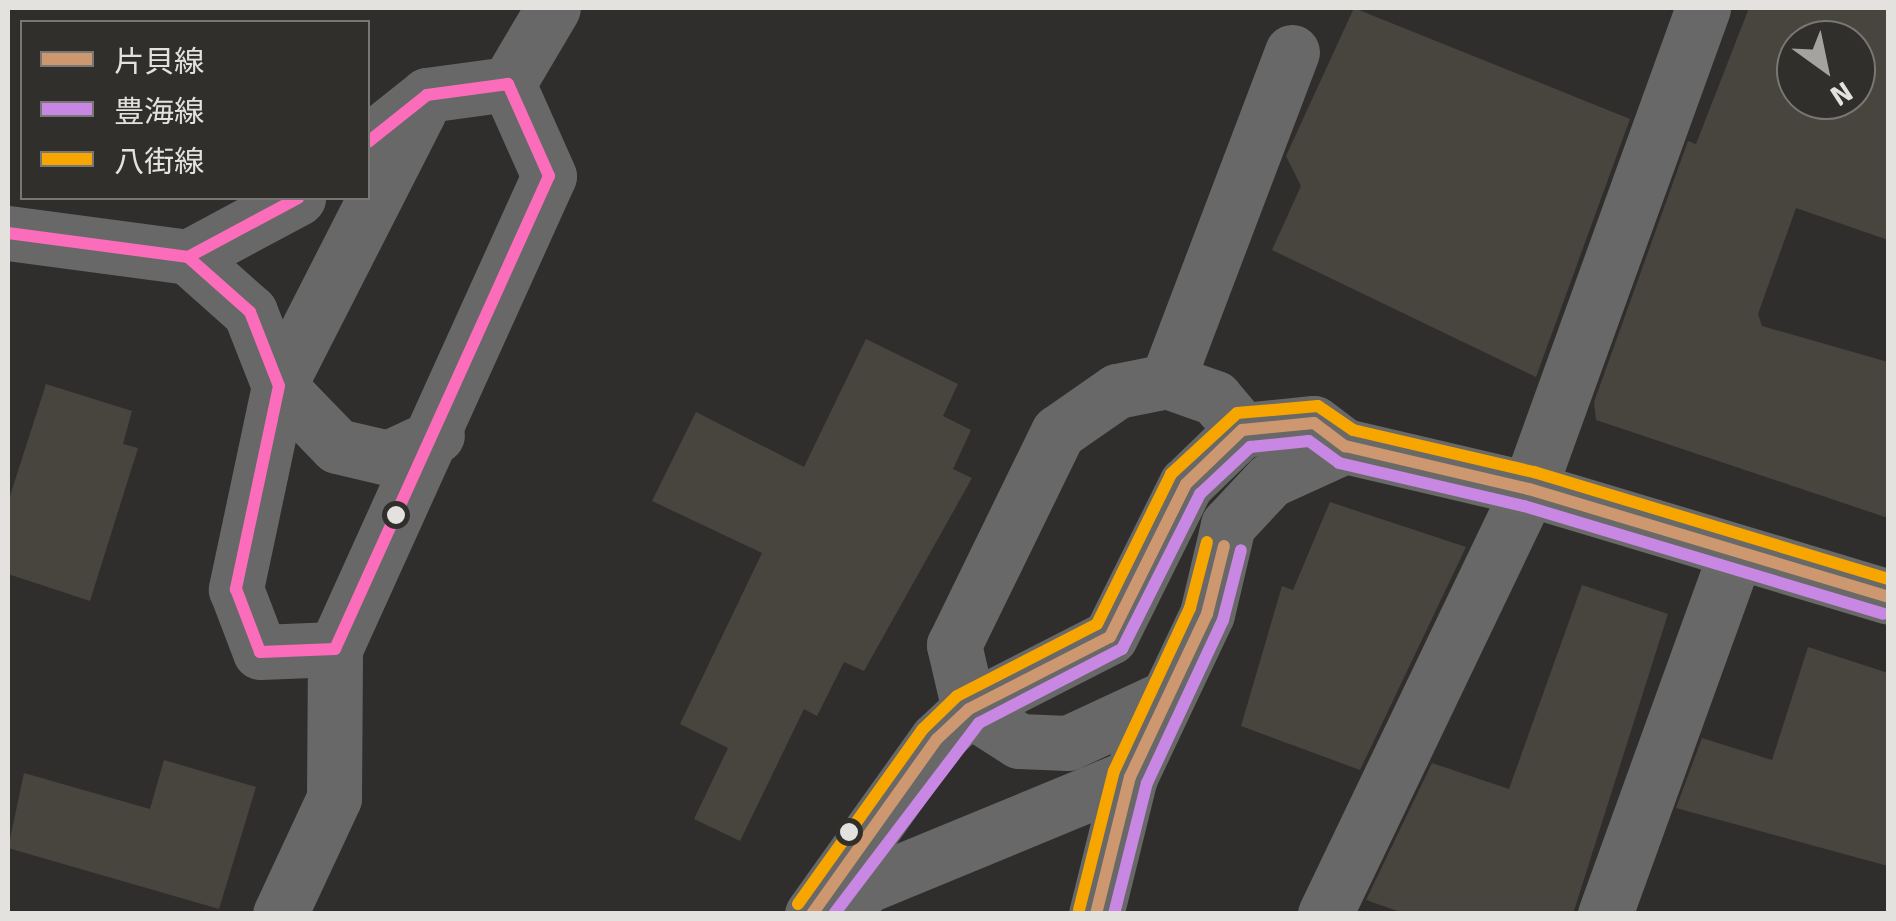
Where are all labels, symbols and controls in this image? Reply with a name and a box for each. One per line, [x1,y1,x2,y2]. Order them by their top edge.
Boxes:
legend [20,20,370,200]
north arrow [1776,20,1876,120]
text: 片貝線 [114,44,204,81]
text: N [1824,74,1859,113]
text: 豊海線 [114,94,204,131]
text: 八街線 [114,144,204,181]
unlabelled marker [386,505,406,525]
unlabelled marker [839,822,859,842]

